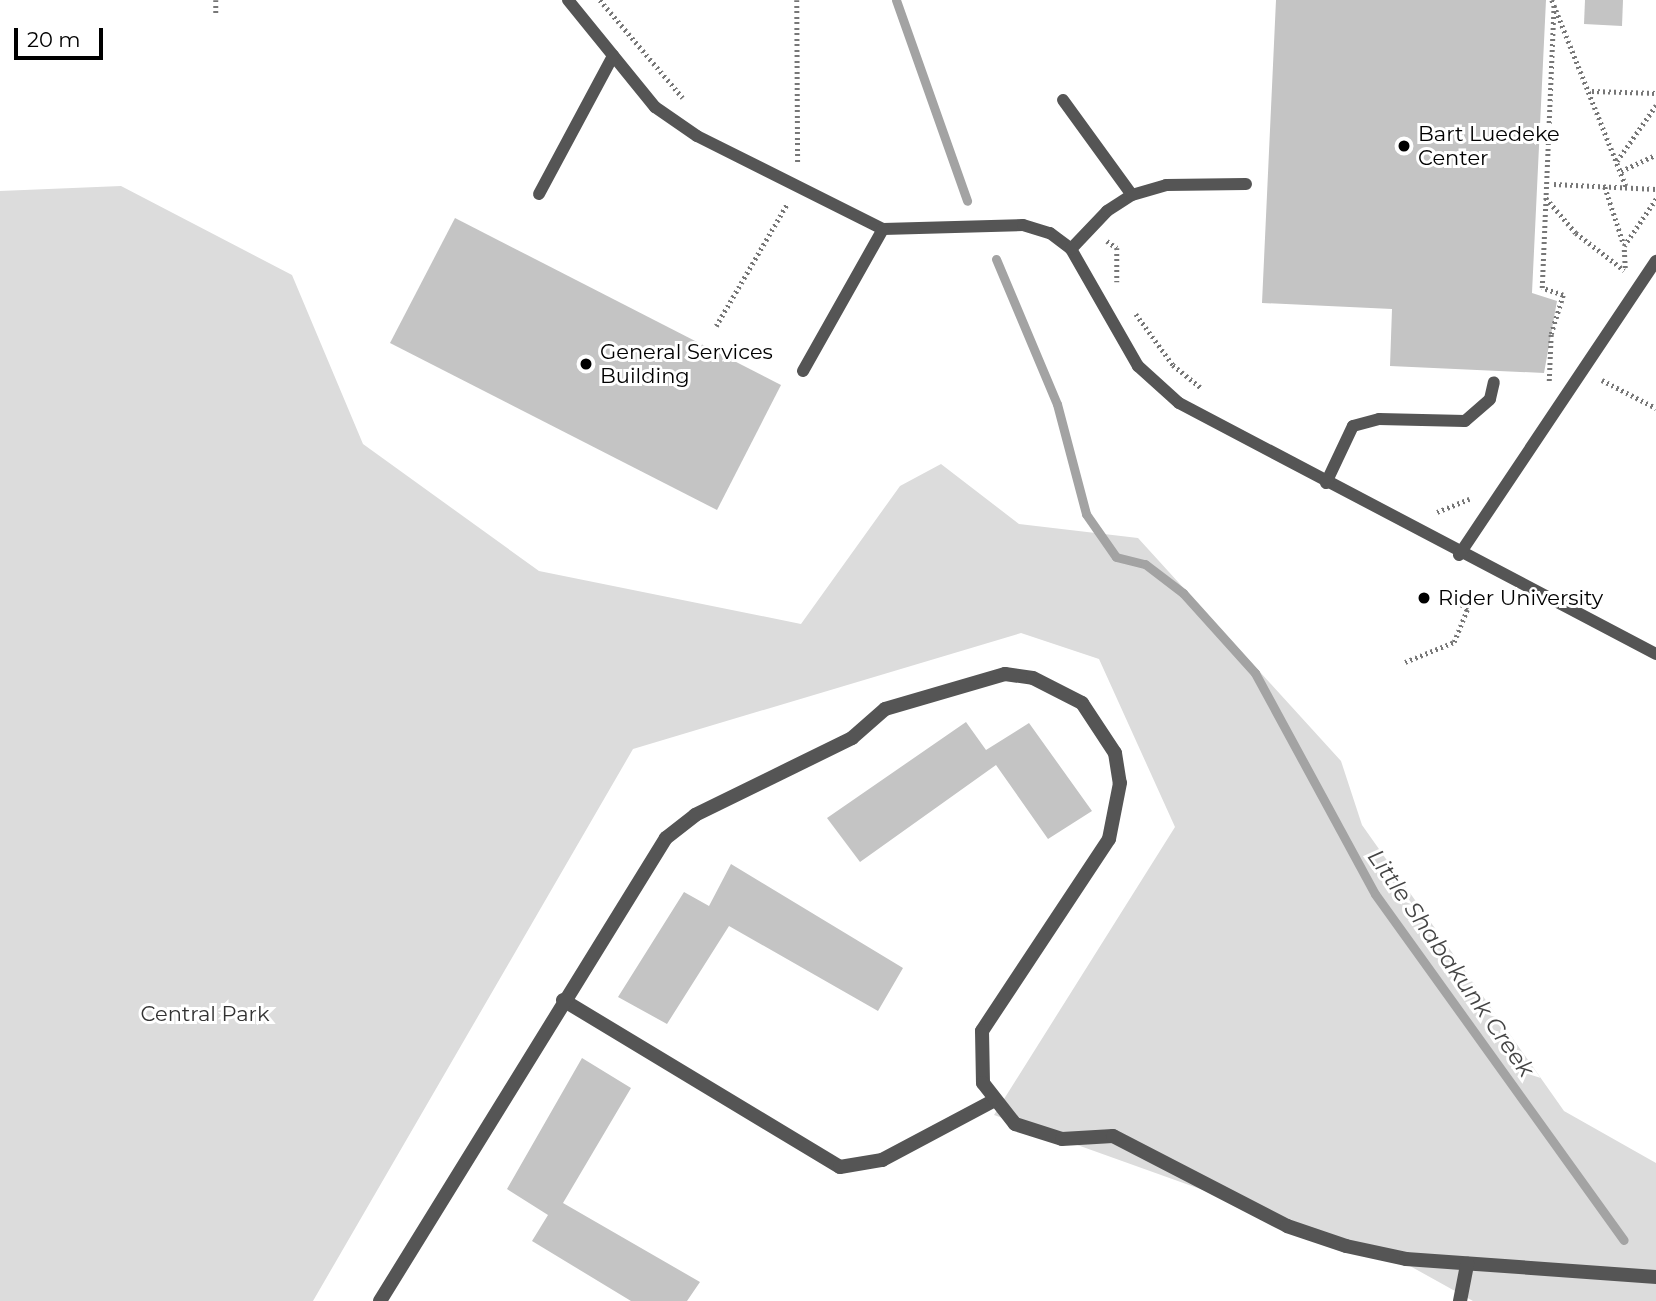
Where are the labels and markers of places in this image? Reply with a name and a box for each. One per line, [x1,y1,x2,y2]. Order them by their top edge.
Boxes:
place label: Bart Luedeke Center [1418,121,1560,171]
marker: Bart Luedeke Center [1396,138,1412,154]
place label: General Services Building [600,339,773,389]
marker: General Services Building [578,356,594,372]
place label: Rider University [1438,585,1603,611]
marker: Rider University [1416,590,1432,606]

